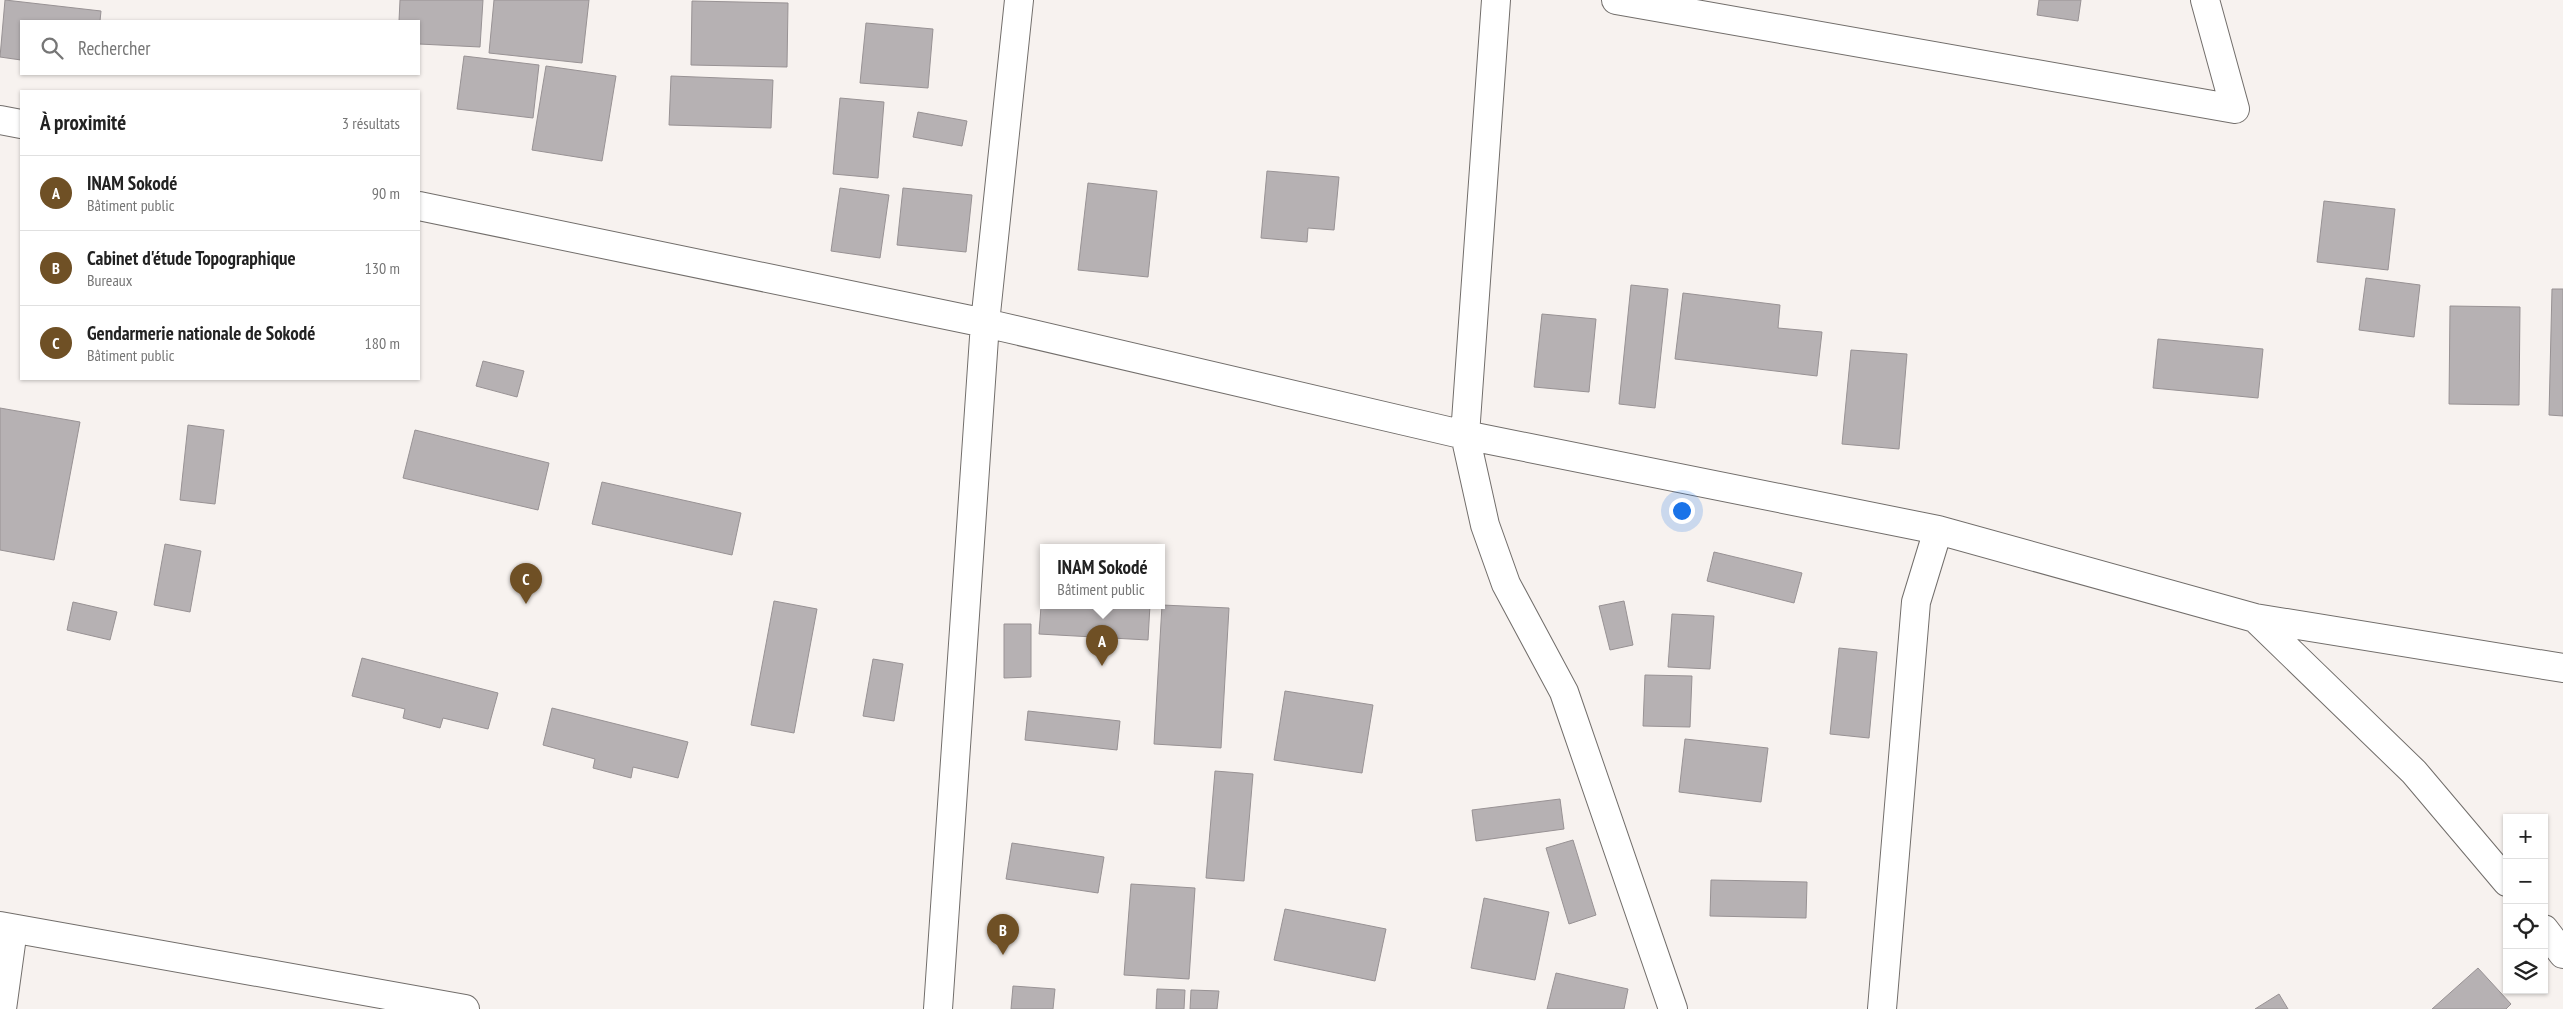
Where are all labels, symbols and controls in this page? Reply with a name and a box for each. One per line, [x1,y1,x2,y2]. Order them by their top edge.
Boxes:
search box [20,20,420,75]
icon: search [38,34,66,62]
text: Rechercher [78,36,150,60]
text: À proximité [40,109,126,136]
text: 3 résultats [342,113,400,133]
text: INAM Sokodé [87,171,177,195]
text: A [52,183,60,203]
text: 90 m [372,183,400,203]
text: Bâtiment public [87,195,174,215]
text: Cabinet d'étude Topographique [87,246,296,270]
text: B [52,258,60,278]
text: 130 m [365,258,400,278]
text: Bureaux [87,270,132,290]
text: Gendarmerie nationale de Sokodé [87,321,315,345]
text: C [52,333,60,353]
text: 180 m [365,333,400,353]
text: Bâtiment public [87,345,174,365]
your location [1669,498,1695,524]
popup [1040,544,1165,609]
text: INAM Sokodé [1057,555,1148,579]
pin: C [510,563,542,604]
text: Bâtiment public [1057,579,1145,599]
pin: A [1086,625,1118,666]
map controls [2503,814,2548,994]
button: + [2503,814,2548,859]
button: − [2503,859,2548,904]
button: locate [2503,904,2548,949]
pin: B [987,914,1019,955]
button: layers [2503,949,2548,994]

